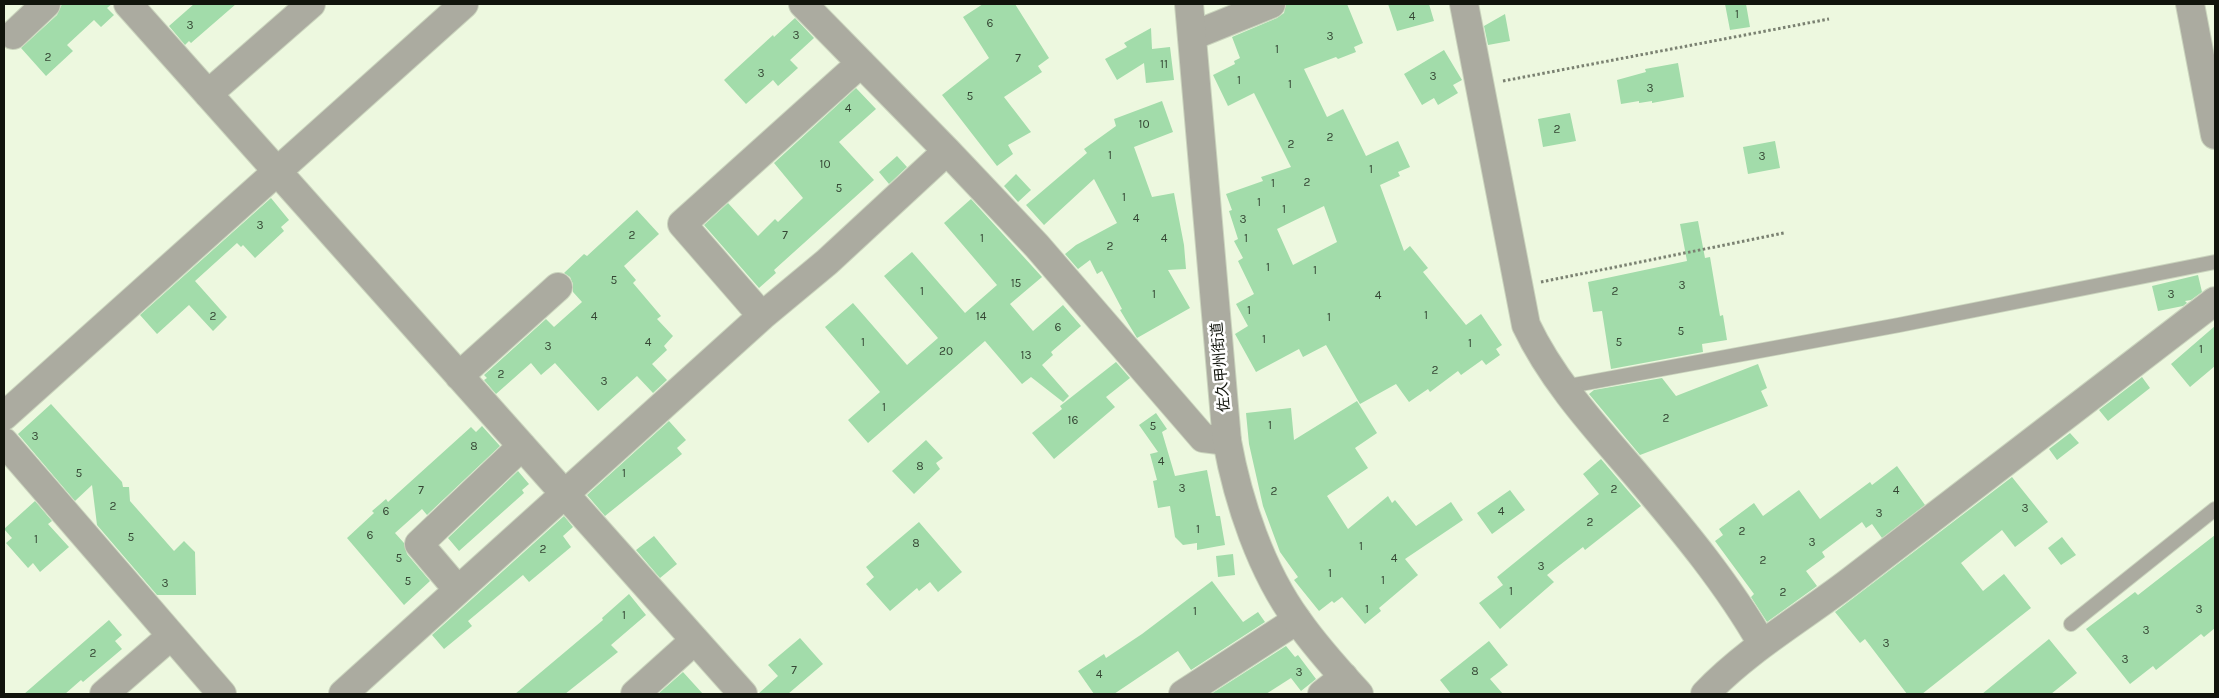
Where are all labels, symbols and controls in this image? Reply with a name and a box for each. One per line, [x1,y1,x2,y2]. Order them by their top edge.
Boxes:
house number: 1 [1735,8,1739,22]
house number: 4 [1409,10,1415,24]
house number: 6 [987,17,993,31]
house number: 3 [186,19,194,33]
house number: 3 [792,29,800,43]
house number: 3 [1326,30,1334,44]
house number: 1 [1275,43,1279,57]
house number: 2 [45,51,51,65]
house number: 7 [1015,52,1021,66]
house number: 11 [1160,58,1168,72]
house number: 3 [757,67,765,81]
house number: 3 [1429,70,1437,84]
house number: 1 [1237,74,1241,88]
house number: 1 [1288,78,1292,92]
house number: 3 [1646,82,1654,96]
house number: 5 [967,90,973,104]
house number: 4 [845,102,851,116]
house number: 10 [1138,118,1150,132]
house number: 2 [1554,123,1560,137]
house number: 2 [1327,131,1333,145]
house number: 2 [1288,138,1294,152]
house number: 1 [1108,149,1112,163]
house number: 3 [1758,150,1766,164]
house number: 10 [819,158,831,172]
house number: 1 [1369,163,1373,177]
house number: 2 [1304,176,1310,190]
house number: 1 [1271,177,1275,191]
house number: 5 [836,182,842,196]
house number: 1 [1122,191,1126,205]
house number: 1 [1257,196,1261,210]
house number: 1 [1282,203,1286,217]
house number: 4 [1133,212,1139,226]
house number: 3 [1239,213,1247,227]
house number: 3 [256,219,264,233]
house number: 2 [629,229,635,243]
house number: 7 [782,229,788,243]
house number: 1 [980,232,984,246]
house number: 4 [1161,232,1167,246]
house number: 1 [1244,232,1248,246]
house number: 2 [1107,240,1113,254]
house number: 1 [1266,261,1270,275]
house number: 1 [1313,264,1317,278]
house number: 5 [611,274,617,288]
house number: 15 [1011,277,1021,291]
house number: 3 [1678,279,1686,293]
house number: 1 [920,285,924,299]
house number: 2 [1612,285,1618,299]
house number: 1 [1152,288,1156,302]
house number: 3 [2167,288,2175,302]
house number: 4 [1375,289,1381,303]
house number: 1 [1247,304,1251,318]
house number: 1 [1424,309,1428,323]
house number: 2 [210,310,216,324]
house number: 4 [591,310,597,324]
house number: 14 [976,310,986,324]
house number: 1 [1327,311,1331,325]
house number: 6 [1055,321,1061,335]
street label: 佐久甲州街道 [1208,321,1234,413]
house number: 5 [1678,325,1684,339]
house number: 1 [1262,333,1266,347]
house number: 4 [645,336,651,350]
house number: 1 [861,336,865,350]
house number: 5 [1616,336,1622,350]
house number: 1 [1468,337,1472,351]
house number: 3 [544,340,552,354]
house number: 1 [2199,343,2203,357]
house number: 20 [939,345,953,359]
house number: 13 [1020,349,1032,363]
house number: 2 [1432,364,1438,378]
house number: 2 [498,368,504,382]
house number: 3 [600,375,608,389]
house number: 1 [882,401,886,415]
house number: 2 [1663,412,1669,426]
house number: 16 [1068,414,1078,428]
house number: 1 [1268,419,1272,433]
house number: 5 [1150,420,1156,434]
house number: 3 [31,430,39,444]
house number: 8 [470,440,478,454]
house number: 4 [1158,455,1164,469]
house number: 8 [916,460,924,474]
house number: 5 [76,467,82,481]
house number: 1 [622,467,626,481]
house number: 3 [1178,482,1186,496]
house number: 2 [1611,483,1617,497]
house number: 7 [418,484,424,498]
house number: 4 [1893,484,1899,498]
house number: 2 [1271,485,1277,499]
house number: 2 [110,500,116,514]
house number: 3 [2021,502,2029,516]
house number: 6 [383,505,389,519]
house number: 4 [1498,505,1504,519]
house number: 3 [1875,507,1883,521]
house number: 2 [1587,516,1593,530]
house number: 1 [1196,523,1200,537]
house number: 2 [1739,525,1745,539]
house number: 6 [367,529,373,543]
house number: 5 [128,531,134,545]
house number: 1 [34,533,38,547]
house number: 3 [1808,536,1816,550]
house number: 8 [912,537,920,551]
house number: 1 [1359,540,1363,554]
house number: 2 [540,543,546,557]
house number: 5 [396,552,402,566]
house number: 4 [1391,552,1397,566]
house number: 2 [1760,554,1766,568]
house number: 3 [1537,560,1545,574]
house number: 1 [1328,567,1332,581]
house number: 1 [1381,574,1385,588]
house number: 5 [405,575,411,589]
house number: 3 [161,577,169,591]
house number: 1 [1509,585,1513,599]
house number: 2 [1780,586,1786,600]
house number: 1 [1365,603,1369,617]
house number: 3 [2195,603,2203,617]
house number: 1 [1193,605,1197,619]
house number: 1 [622,609,626,623]
house number: 3 [2142,624,2150,638]
house number: 3 [1882,637,1890,651]
house number: 2 [90,647,96,661]
house number: 3 [2121,653,2129,667]
house number: 7 [791,664,797,678]
house number: 8 [1471,665,1479,679]
house number: 3 [1295,666,1303,680]
house number: 4 [1096,668,1102,682]

